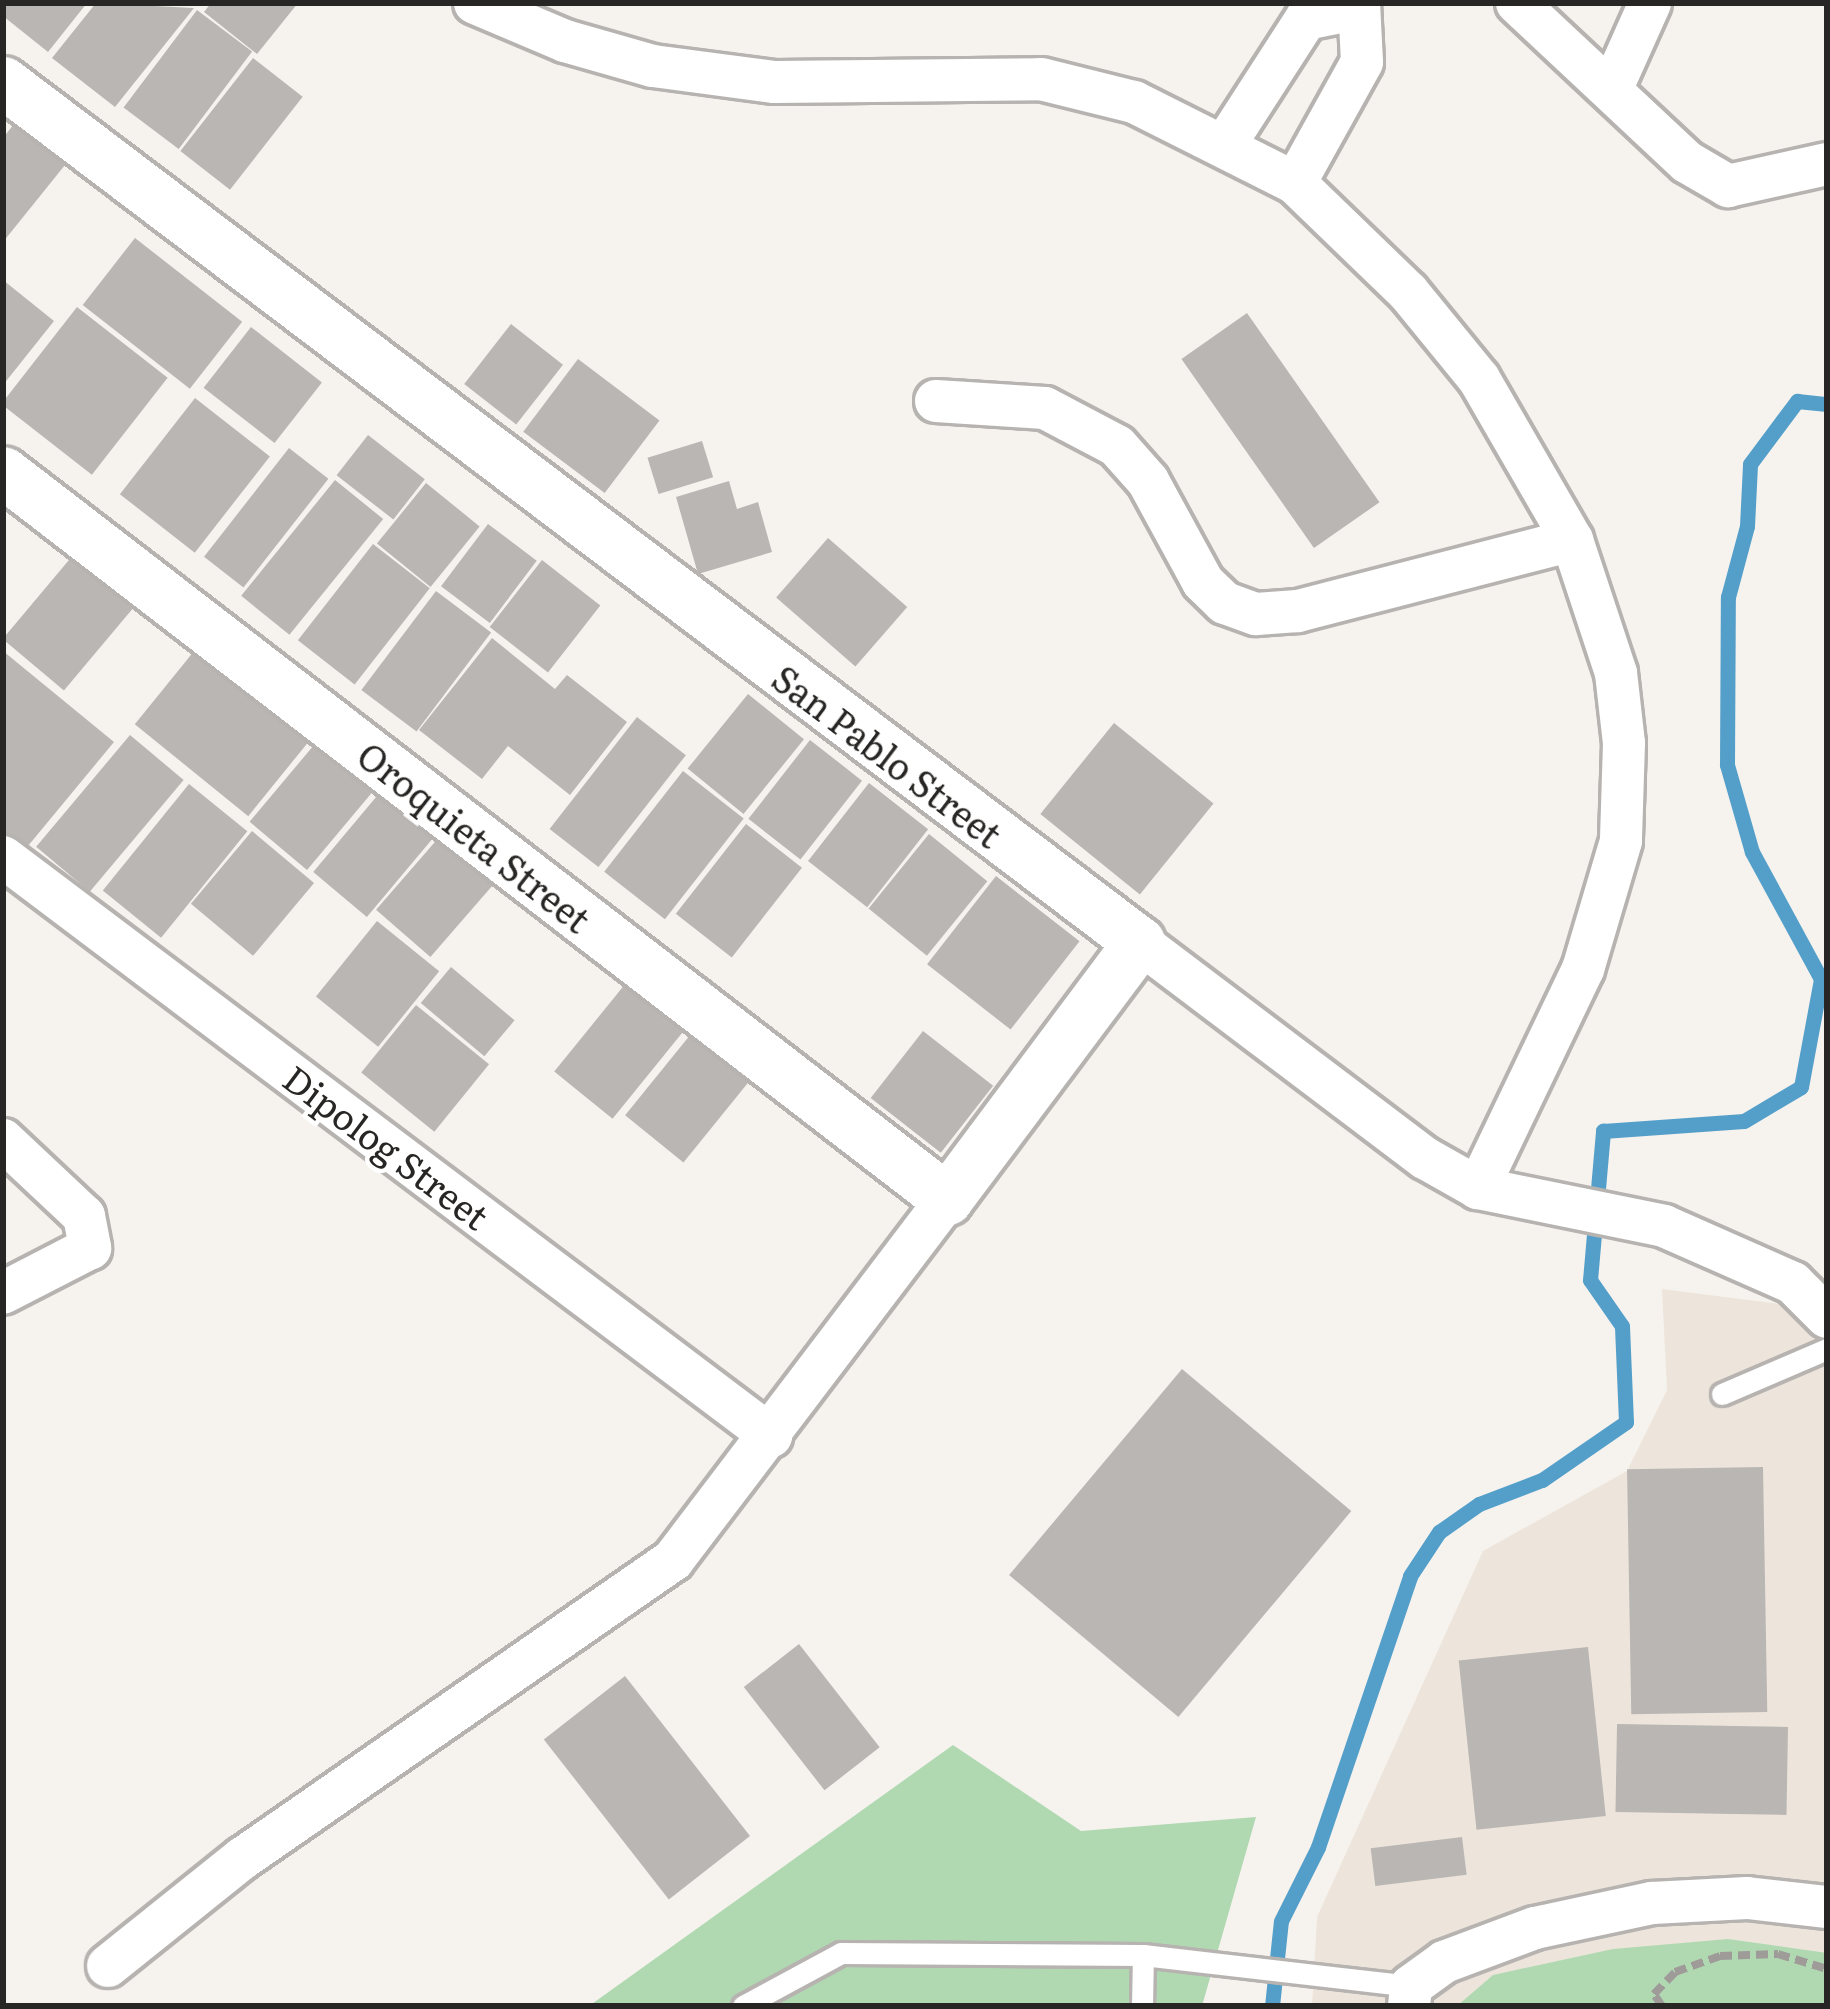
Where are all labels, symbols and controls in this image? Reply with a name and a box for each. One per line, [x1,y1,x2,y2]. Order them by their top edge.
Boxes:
street label: San Pablo Street [765,655,1011,855]
street label: Oroquieta Street [350,732,600,940]
street label: Dipolog Street [276,1055,498,1237]

